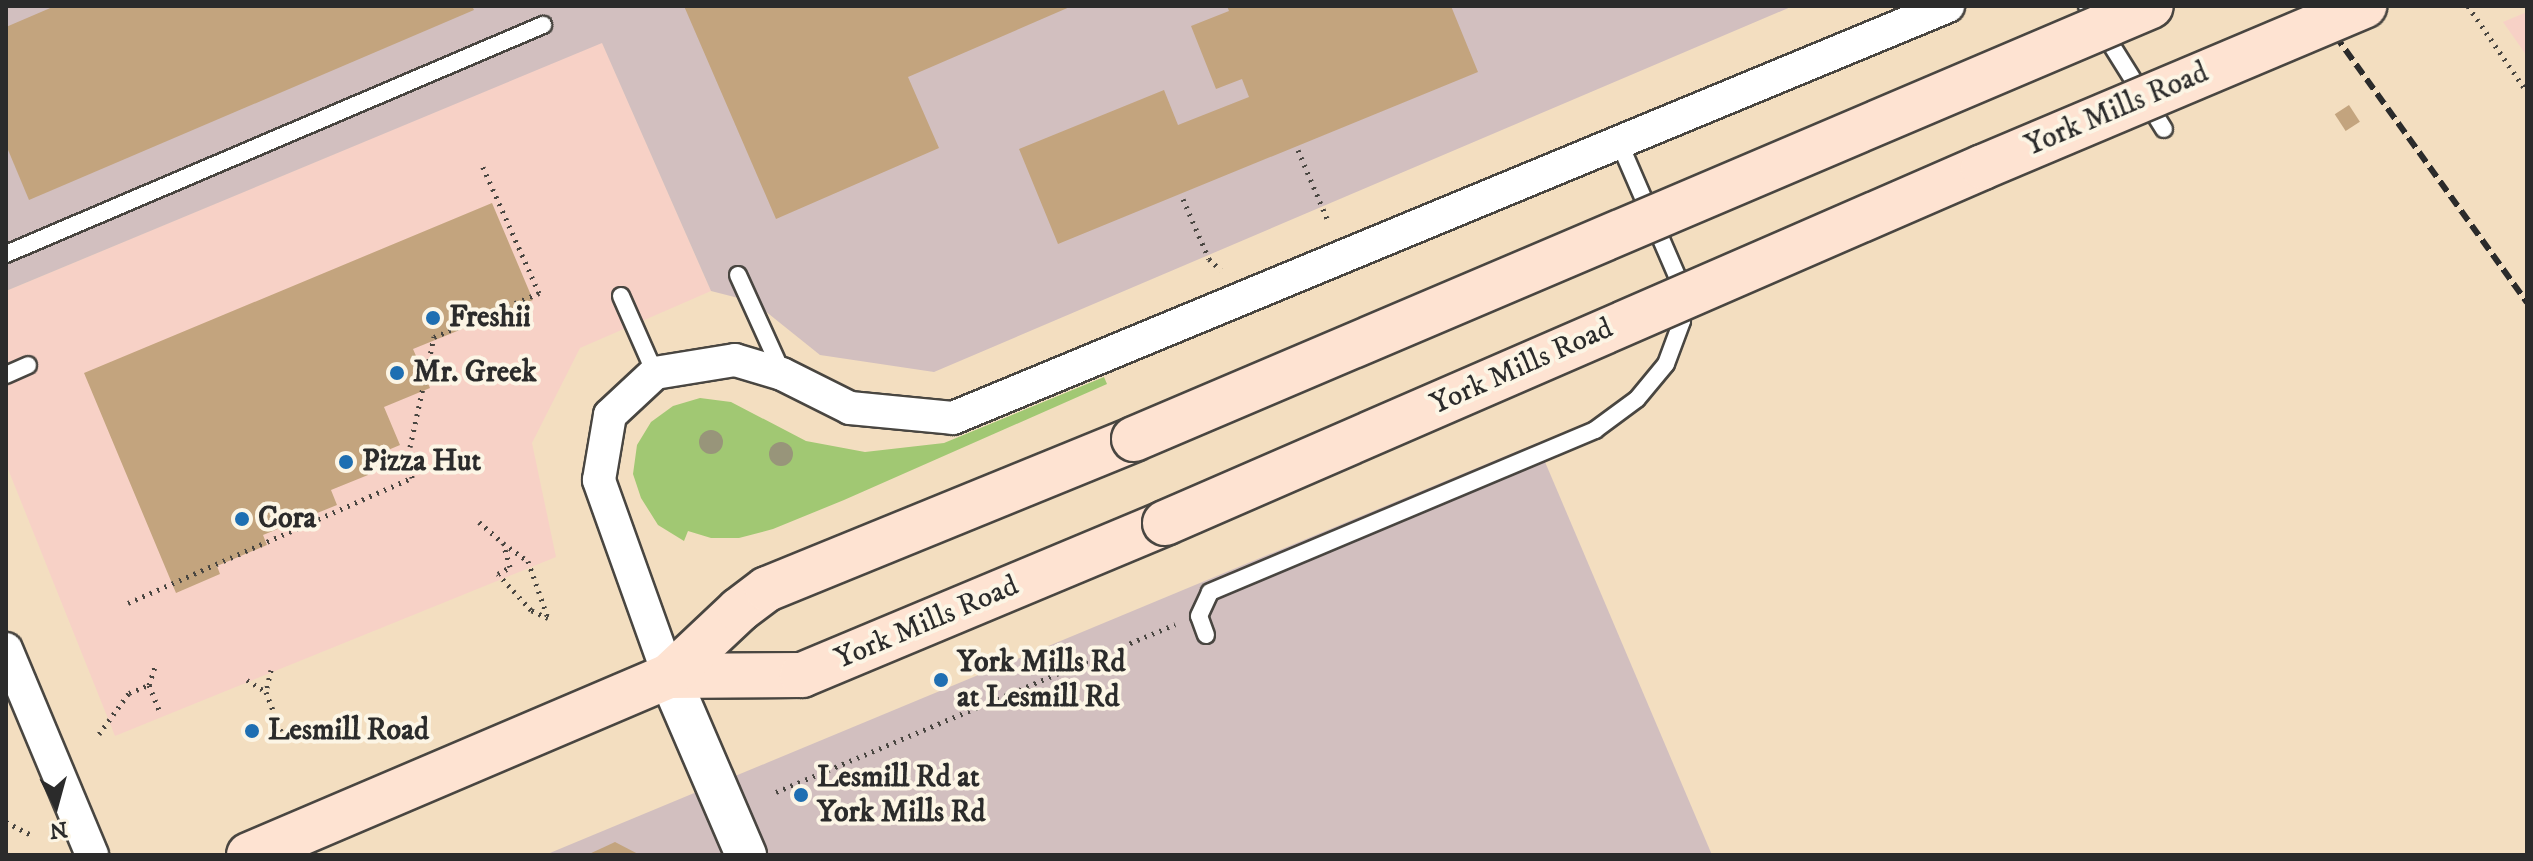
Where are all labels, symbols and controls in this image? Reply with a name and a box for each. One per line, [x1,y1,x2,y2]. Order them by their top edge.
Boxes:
street label: York Mills Road [2020,55,2214,165]
place label: Freshii [449,300,531,336]
marker: Freshii [424,309,442,327]
street label: York Mills Road [1425,311,1619,423]
place label: Mr. Greek [413,355,537,391]
marker: Mr. Greek [388,364,406,382]
place label: Pizza Hut [362,444,481,480]
marker: Pizza Hut [337,453,355,471]
place label: Cora [258,501,316,537]
marker: Cora [233,510,251,528]
street label: York Mills Road [830,568,1024,678]
place label: York Mills Rd at Lesmill Rd [957,645,1125,716]
marker: York Mills Rd at Lesmill Rd [932,671,950,689]
place label: Lesmill Road [268,713,429,749]
marker: Lesmill Road [243,722,261,740]
place label: Lesmill Rd at York Mills Rd [817,760,985,830]
north arrow [16,765,96,845]
marker: Lesmill Rd at York Mills Rd [792,786,810,804]
text: N [48,815,69,844]

